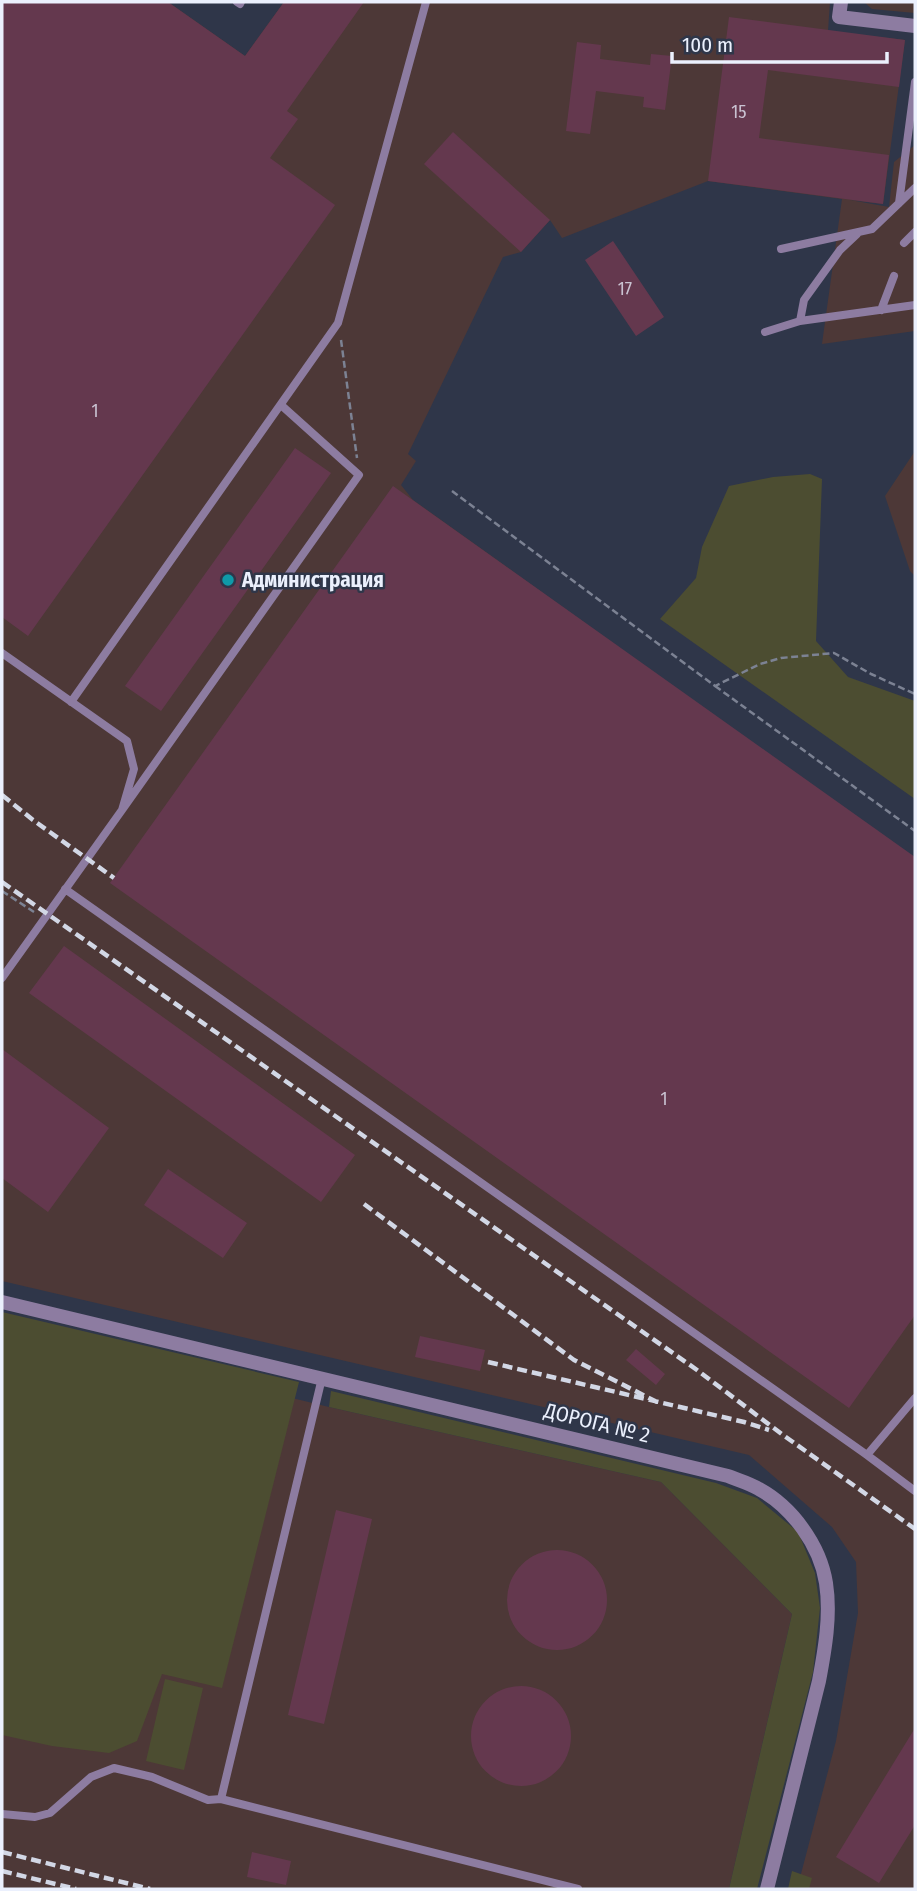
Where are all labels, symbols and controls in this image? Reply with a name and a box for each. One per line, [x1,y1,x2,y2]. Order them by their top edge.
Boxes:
scale bar [672,21,887,65]
text: 100 m [682,32,733,58]
house number: 15 [731,101,747,123]
house number: 17 [618,278,632,300]
house number: 1 [91,400,99,422]
place label: Администрация [241,567,384,593]
marker: Администрация [220,572,236,588]
house number: 1 [660,1088,668,1110]
street label: ДОРОГА № 2 [541,1397,652,1449]

